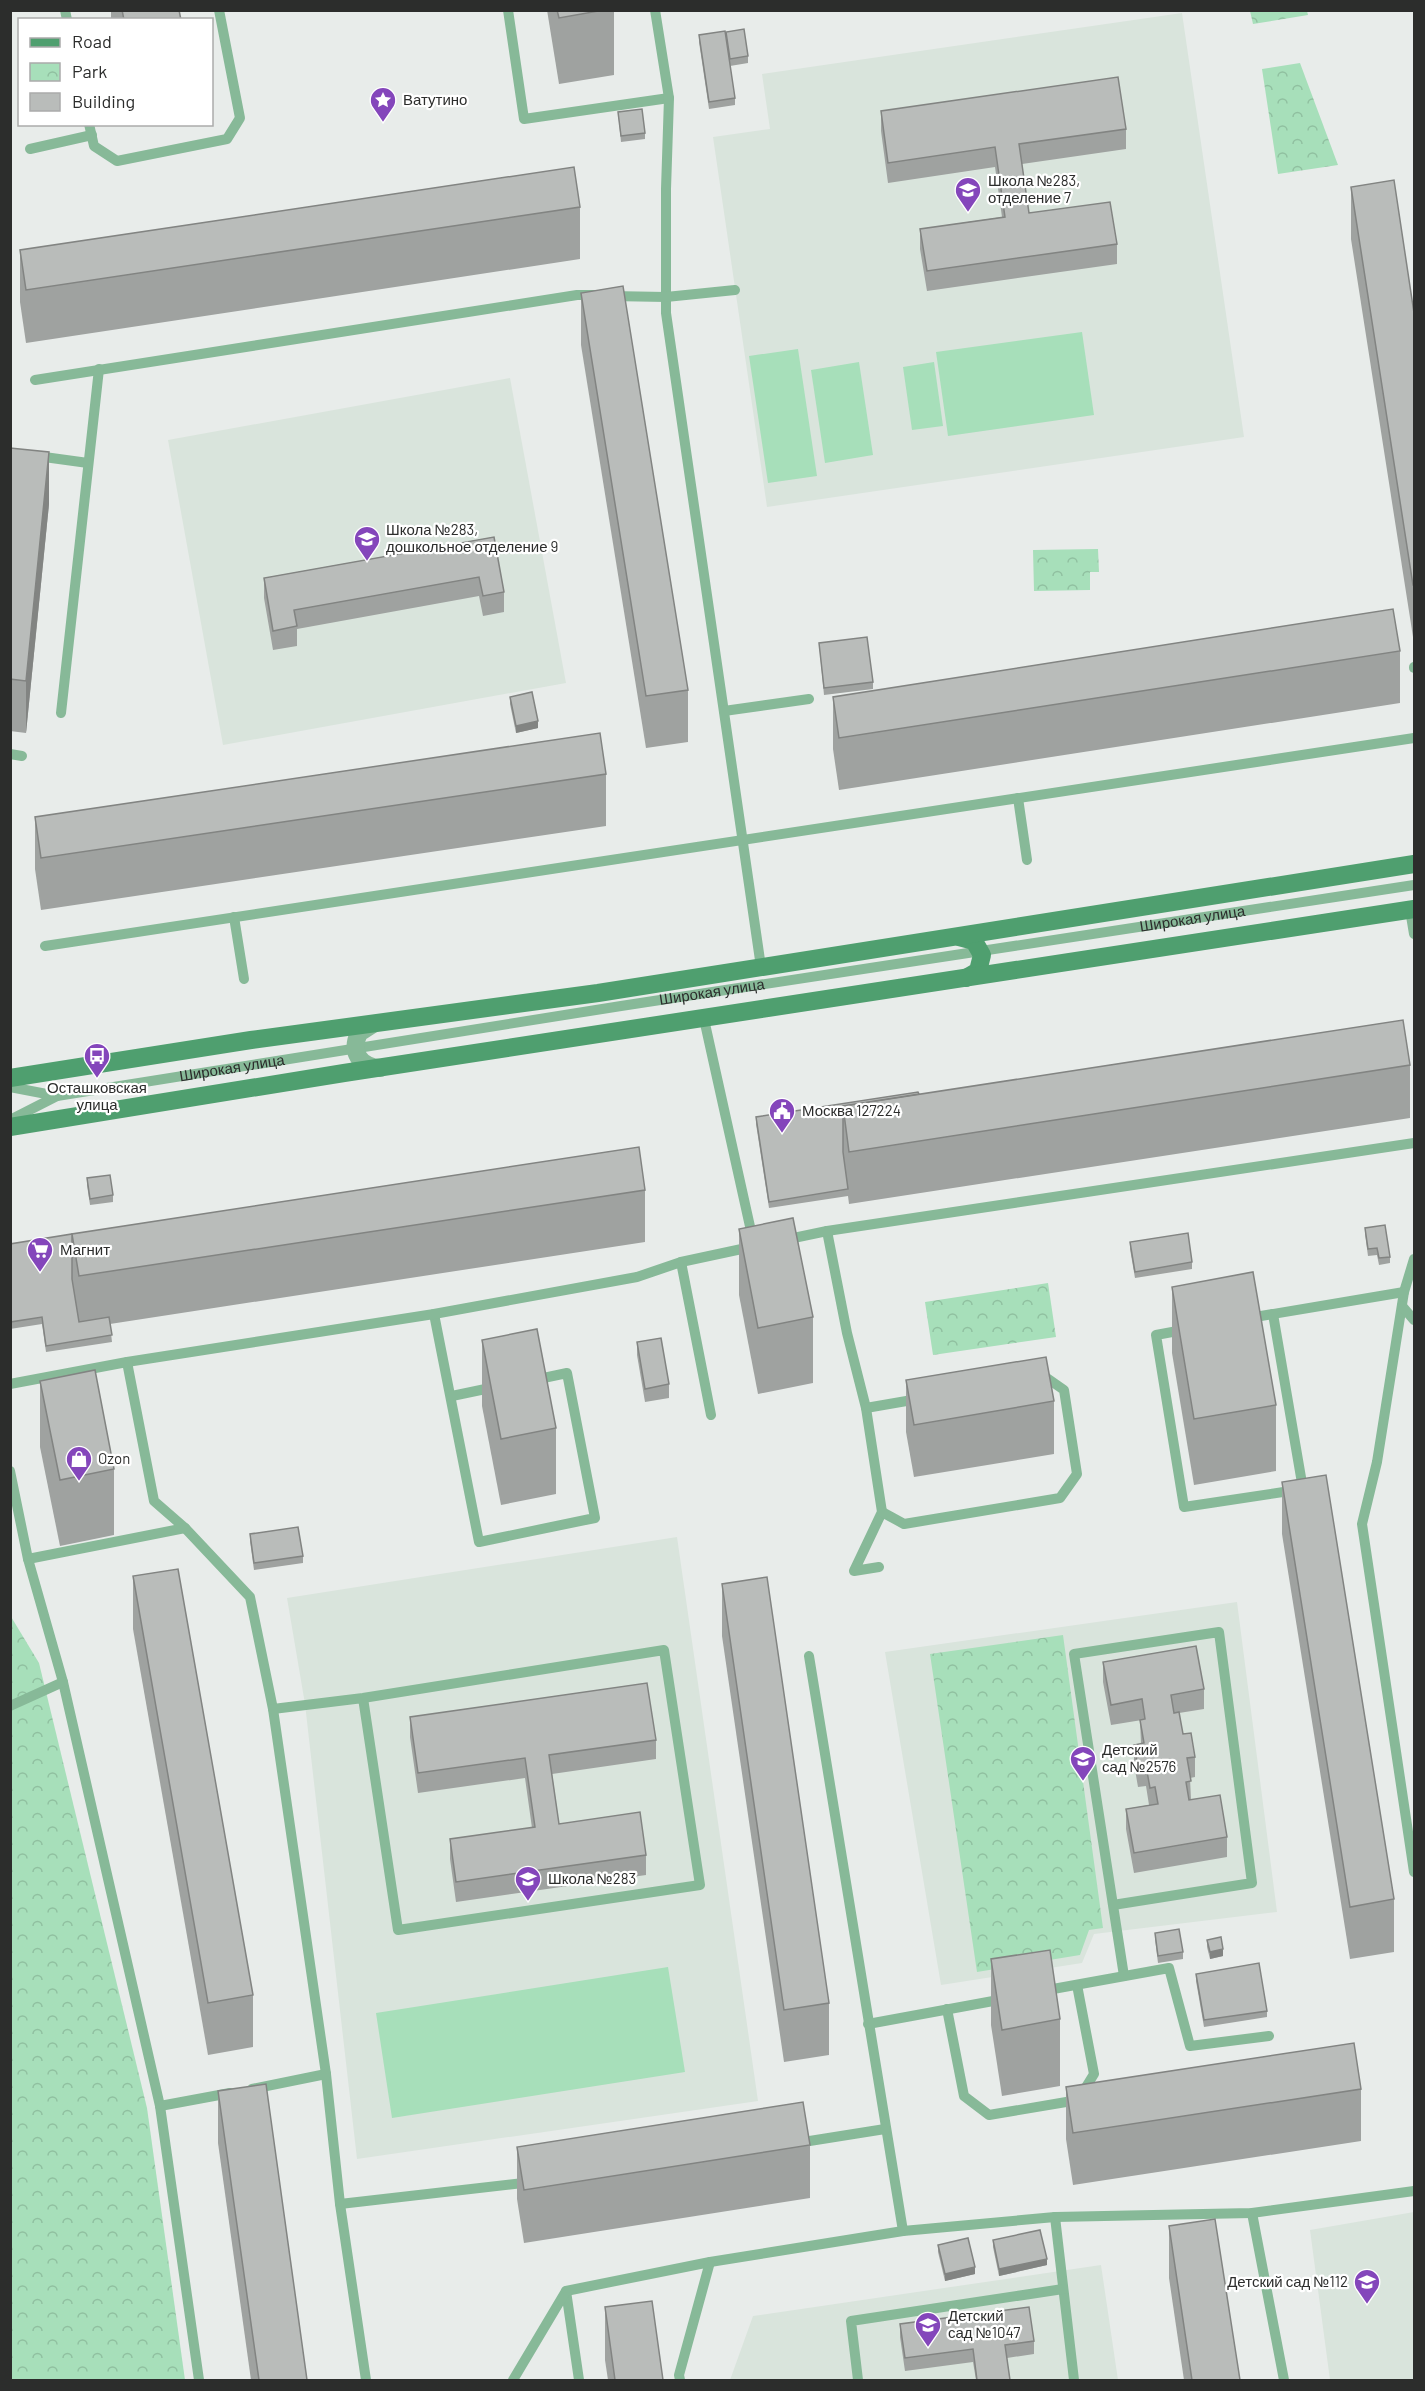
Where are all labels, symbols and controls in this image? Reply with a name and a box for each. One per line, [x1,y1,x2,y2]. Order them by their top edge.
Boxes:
legend [18,18,213,126]
text: Road [72,30,112,52]
text: Park [72,60,107,82]
place icon: Ватутино [368,85,398,123]
text: Building [72,90,135,112]
place label: Ватутино [403,90,467,108]
place label: Школа №283, отделение 7 [988,171,1080,206]
school or university icon: Школа №283, отделение 7 [953,175,983,213]
place label: Школа №283, дошкольное отделение 9 [386,520,558,555]
school or university icon: Школа №283, дошкольное отделение 9 [352,524,382,562]
street label: Широкая улица [1138,901,1247,935]
street label: Широкая улица [658,974,766,1008]
bus stop icon: Осташковская улица [82,1041,112,1079]
street label: Широкая улица [178,1050,286,1084]
place label: Осташковская улица [47,1078,147,1113]
public building icon: Москва 127224 [767,1096,797,1134]
place label: Москва 127224 [802,1101,901,1119]
supermarket icon: Магнит [25,1235,55,1273]
place label: Магнит [60,1240,110,1258]
shop icon: Ozon [64,1444,94,1482]
place label: Ozon [98,1449,130,1467]
place label: Детский сад №2576 [1102,1740,1176,1775]
school or university icon: Детский сад №2576 [1068,1744,1098,1782]
school or university icon: Школа №283 [513,1864,543,1902]
place label: Школа №283 [548,1869,636,1887]
school or university icon: Детский сад №112 [1352,2267,1382,2305]
place label: Детский сад №112 [1227,2272,1348,2290]
place label: Детский сад №1047 [948,2306,1020,2341]
school or university icon: Детский сад №1047 [913,2310,943,2348]

